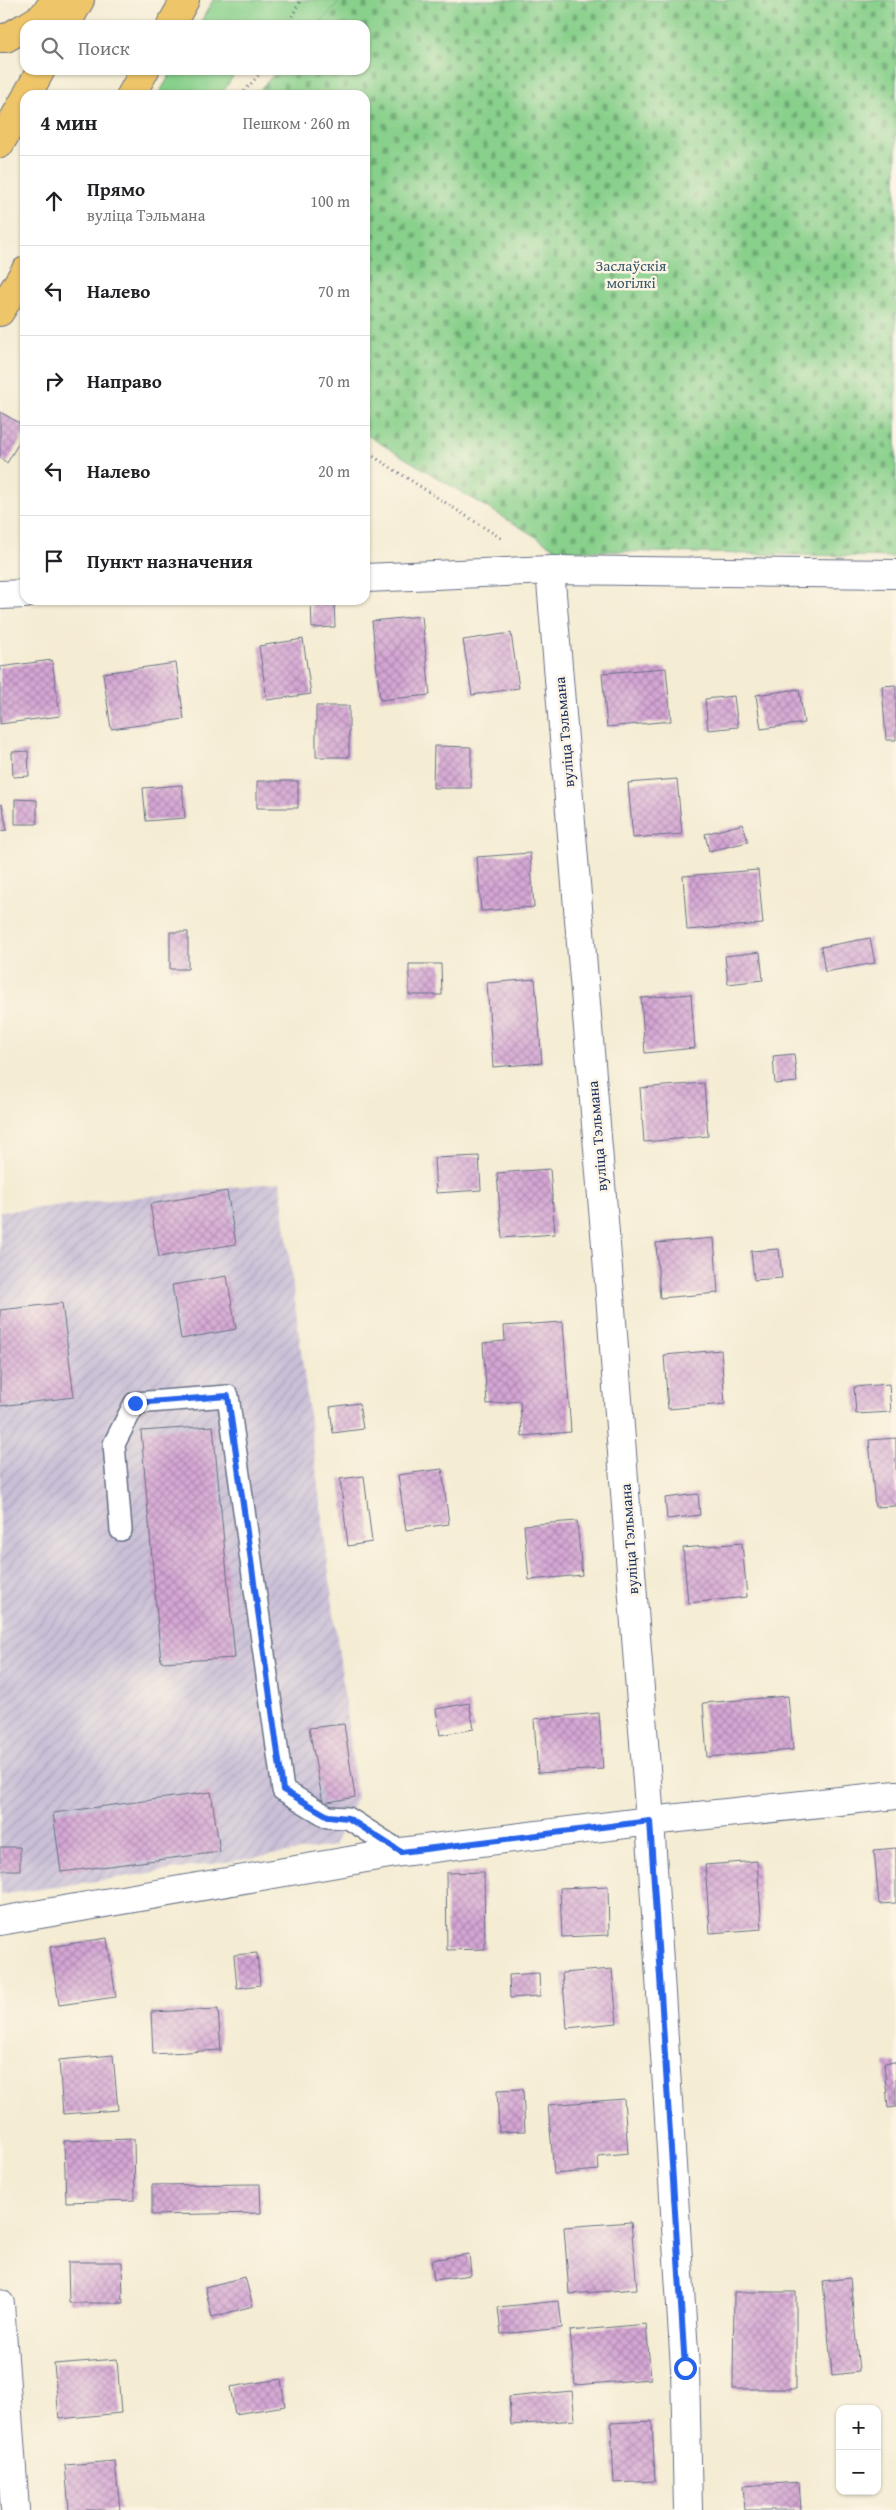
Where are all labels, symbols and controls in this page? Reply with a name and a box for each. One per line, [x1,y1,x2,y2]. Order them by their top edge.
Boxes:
search box [20,20,370,75]
icon: search [38,34,66,62]
text: Поиск [78,34,130,62]
text: 4 мин [40,107,97,138]
text: Пешком · 260 m [243,111,350,135]
text: Прямо [87,175,145,203]
icon: ahead [40,187,68,215]
text: 100 m [310,189,350,213]
text: вуліца Тэльмана [87,203,205,227]
park label: Заслаўскія могілкі [596,255,667,293]
icon: left [40,277,68,305]
text: Налево [87,277,150,305]
text: 70 m [318,279,350,303]
icon: right [40,367,68,395]
text: Направо [87,367,162,395]
text: 70 m [318,369,350,393]
icon: left [40,457,68,485]
text: Налево [87,457,150,485]
text: 20 m [318,459,350,483]
icon: arrive [40,547,68,575]
text: Пункт назначения [87,547,253,575]
street label: вуліца Тэльмана [549,675,579,788]
street label: вуліца Тэльмана [582,1079,612,1192]
route end [124,1392,147,1415]
street label: вуліца Тэльмана [615,1482,643,1595]
route start [674,2357,697,2380]
map controls [836,2405,881,2495]
button: + [836,2405,881,2450]
button: − [836,2450,881,2495]

